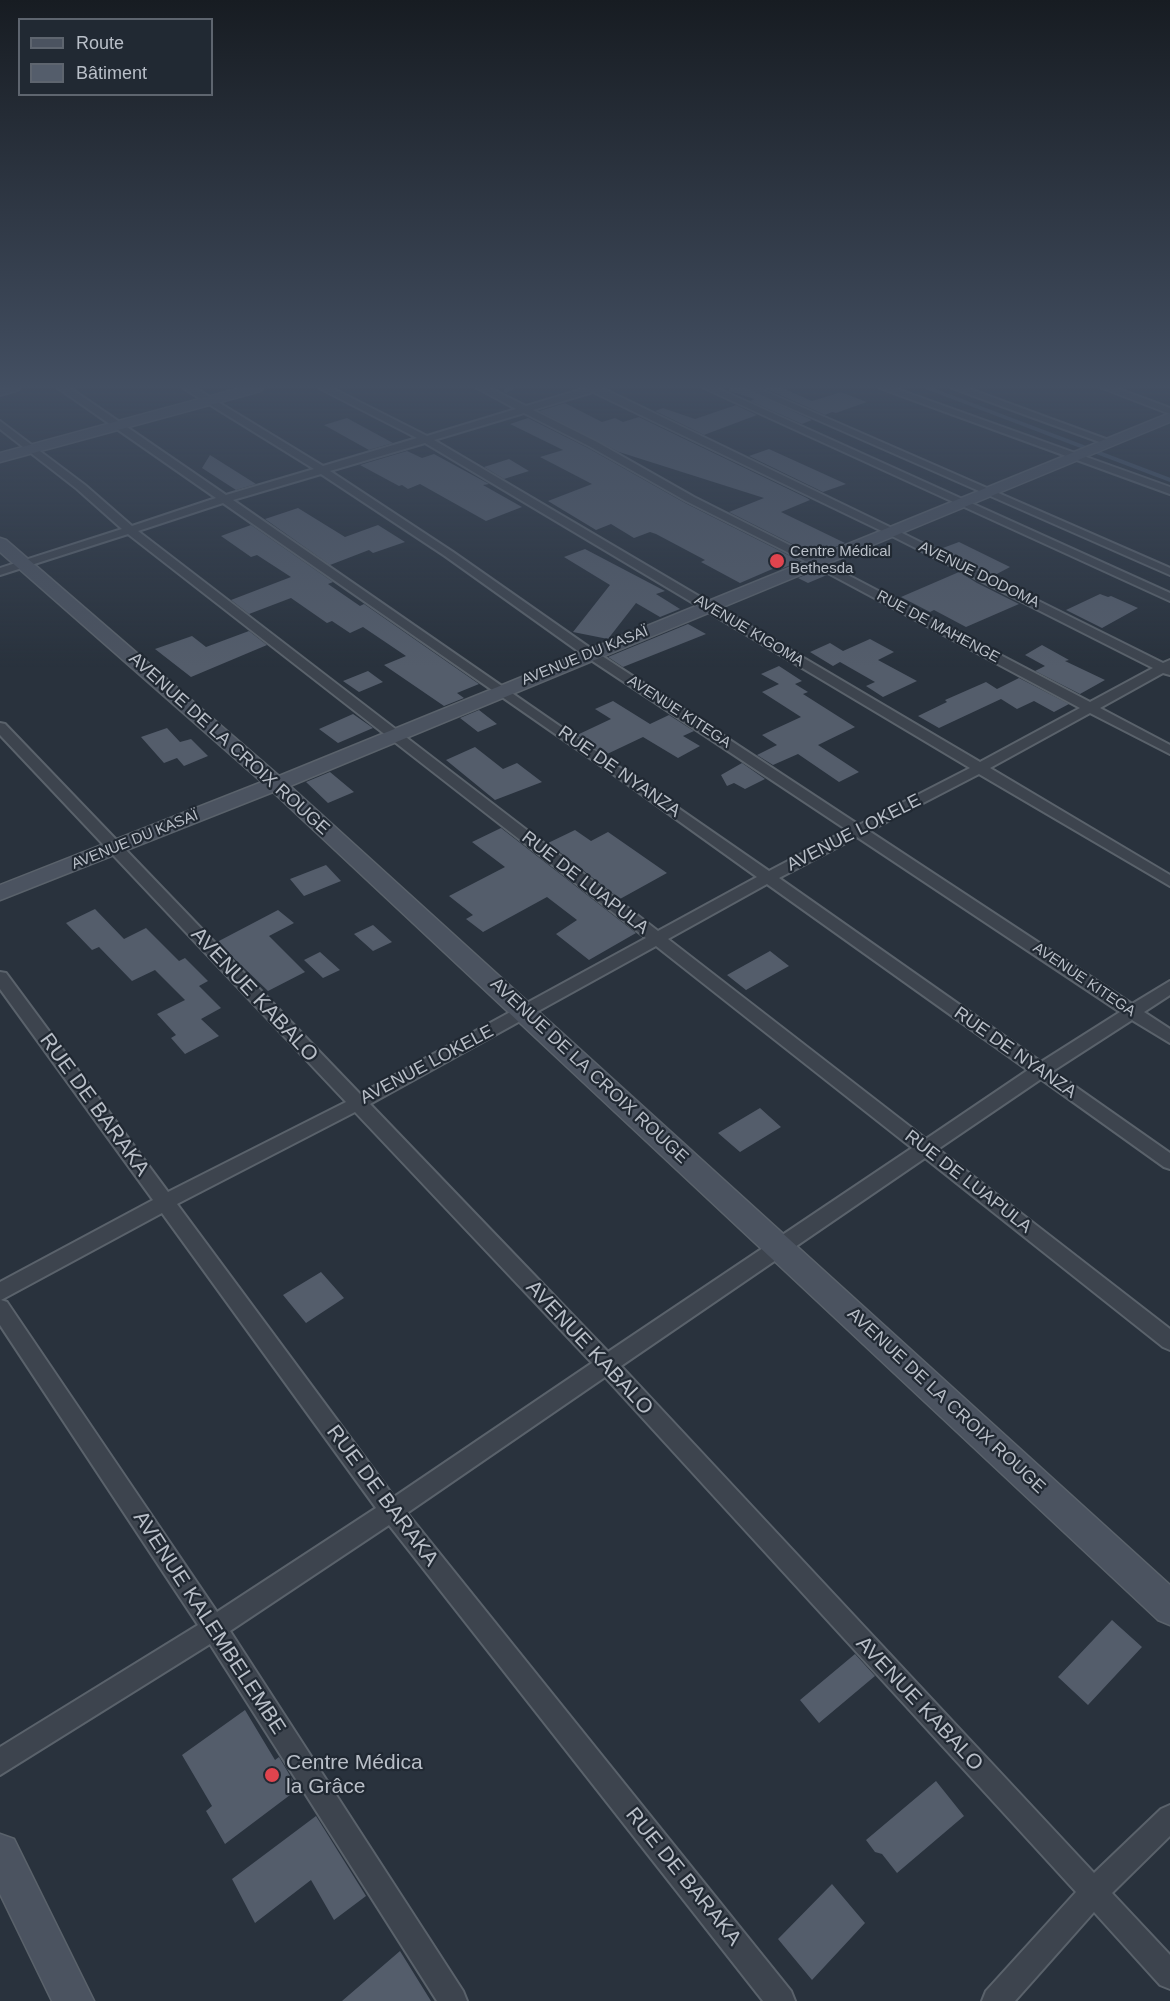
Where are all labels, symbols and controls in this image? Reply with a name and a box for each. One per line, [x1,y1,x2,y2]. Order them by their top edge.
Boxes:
legend [18,18,213,96]
text: Route [76,33,124,53]
text: Bâtiment [76,63,147,83]
street label: AVENUE DODOMA [916,538,1042,612]
place label: Centre Médical Bethesda [790,543,891,578]
marker: Centre Médical Bethesda [768,552,786,570]
street label: RUE DE MAHENGE [873,587,1003,667]
street label: AVENUE KIGOMA [691,591,807,671]
street label: AVENUE DU KASAÏ [519,622,651,690]
street label: AVENUE DE LA CROIX ROUGE [124,648,334,840]
street label: AVENUE KITEGA [624,672,734,752]
street label: RUE DE NYANZA [554,722,684,822]
street label: AVENUE LOKELE [783,790,925,876]
street label: AVENUE DU KASAÏ [69,806,201,874]
street label: RUE DE LUAPULA [517,827,653,939]
street label: AVENUE KABALO [185,923,323,1067]
street label: AVENUE KITEGA [1029,939,1139,1021]
street label: AVENUE DE LA CROIX ROUGE [486,974,692,1168]
street label: RUE DE NYANZA [950,1003,1080,1103]
street label: AVENUE LOKELE [357,1021,497,1109]
street label: RUE DE BARAKA [34,1029,154,1181]
street label: RUE DE LUAPULA [900,1126,1036,1238]
street label: AVENUE KABALO [520,1276,658,1420]
street label: AVENUE DE LA CROIX ROUGE [843,1304,1049,1498]
street label: RUE DE BARAKA [321,1420,443,1572]
street label: AVENUE KALEMBELEMBE [127,1507,291,1739]
street label: AVENUE KABALO [850,1632,988,1776]
place label: Centre Médica la Grâce [286,1750,423,1800]
marker: Centre Médica la Grâce [263,1766,281,1784]
street label: RUE DE BARAKA [620,1803,746,1951]

